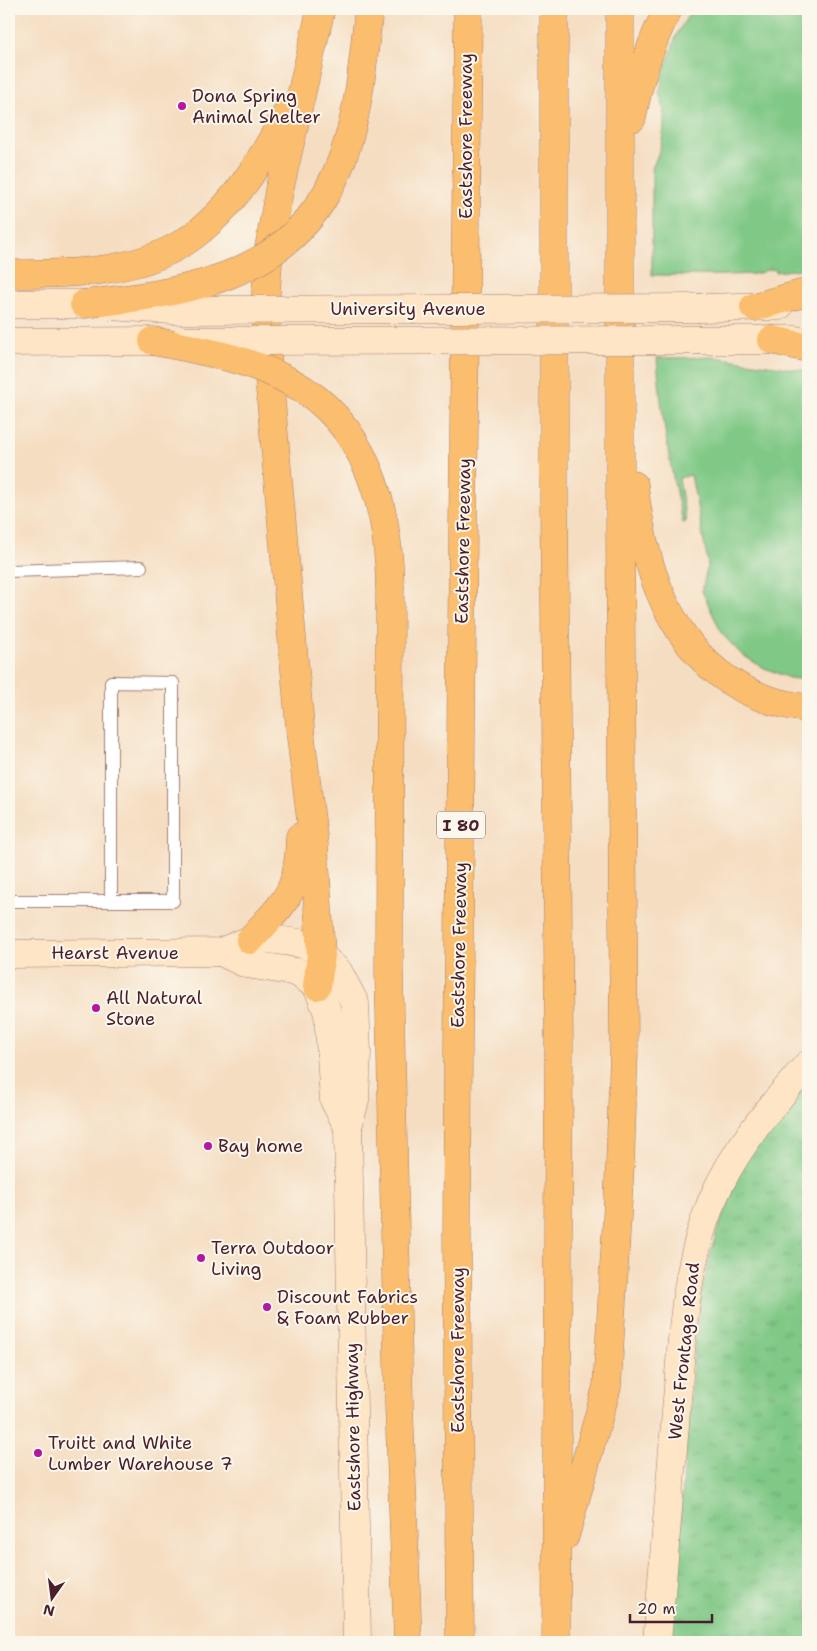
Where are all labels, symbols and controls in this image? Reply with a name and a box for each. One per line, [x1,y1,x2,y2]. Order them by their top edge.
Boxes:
street label: Eastshore Freeway [454,53,478,219]
place label: Dona Spring Animal Shelter [192,84,321,129]
marker: Dona Spring Animal Shelter [176,100,188,112]
street label: University Avenue [330,297,486,321]
street label: Eastshore Freeway [450,458,476,624]
road number: I 80 [437,812,485,838]
street label: Eastshore Freeway [446,862,472,1028]
street label: Hearst Avenue [51,941,179,965]
place label: All Natural Stone [106,986,203,1031]
marker: All Natural Stone [90,1002,102,1014]
place label: Bay home [218,1134,303,1158]
marker: Bay home [202,1140,214,1152]
place label: Terra Outdoor Living [211,1236,334,1281]
marker: Terra Outdoor Living [195,1252,207,1264]
street label: West Frontage Road [663,1261,705,1441]
street label: Eastshore Freeway [446,1267,470,1433]
place label: Discount Fabrics & Foam Rubber [277,1285,418,1330]
marker: Discount Fabrics & Foam Rubber [261,1301,273,1313]
street label: Eastshore Highway [340,1342,366,1512]
place label: Truitt and White Lumber Warehouse 7 [48,1431,233,1476]
marker: Truitt and White Lumber Warehouse 7 [32,1447,44,1459]
north arrow [28,1574,78,1624]
scale bar [630,1591,712,1623]
text: 20 m [637,1599,676,1619]
text: N [41,1601,56,1621]

